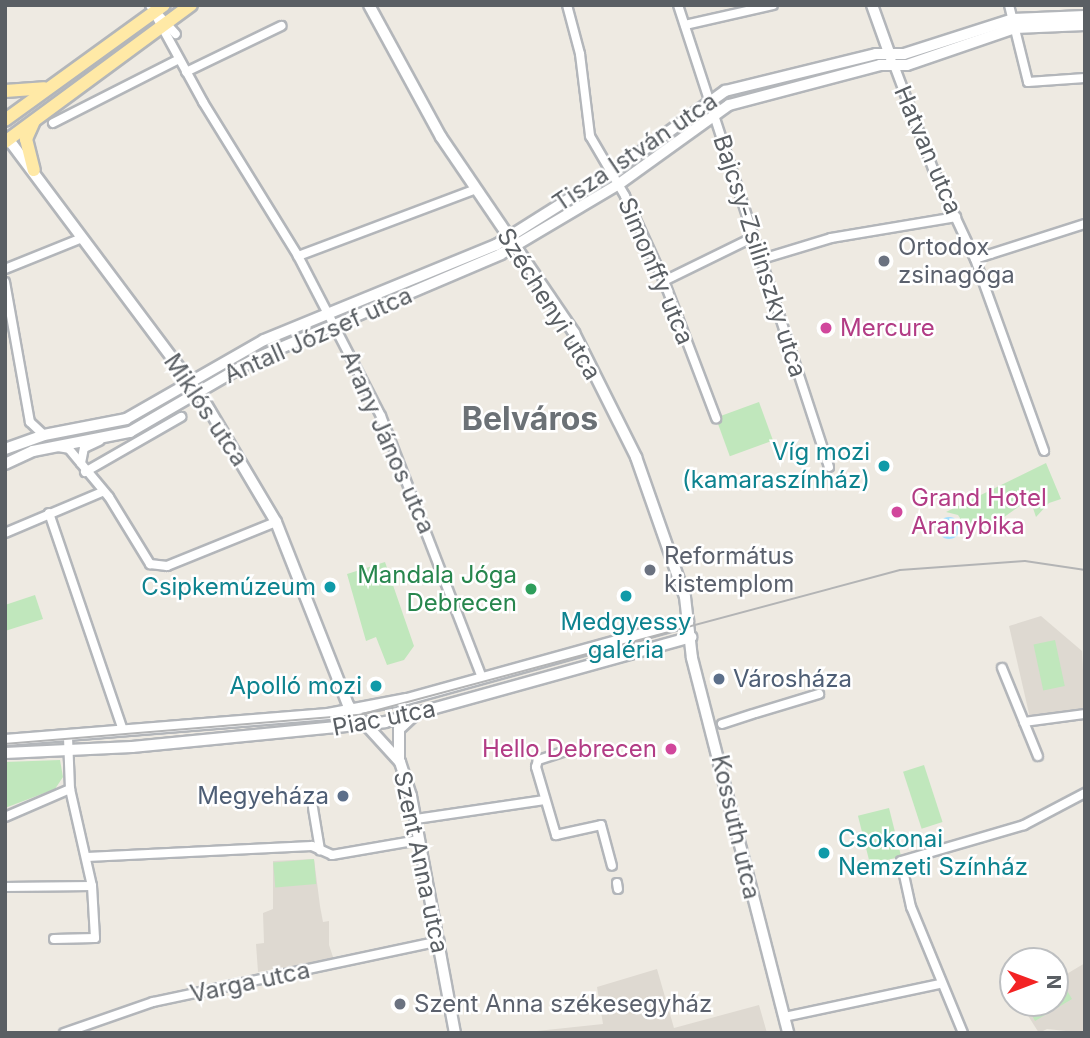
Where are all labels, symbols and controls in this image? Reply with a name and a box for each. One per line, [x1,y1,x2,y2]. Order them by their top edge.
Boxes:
street label: Hatvan utca [888,81,968,219]
street label: Tisza István utca [547,86,723,218]
street label: Bajcsy-Zsilinszky utca [707,131,813,381]
street label: Simonffy utca [612,193,700,349]
street label: Széchenyi utca [491,223,607,385]
place label: Ortodox zsinagóga [898,233,1015,289]
marker: Ortodox zsinagóga [876,253,892,269]
street label: Antall József utca [219,281,417,389]
place label: Mercure [840,314,935,342]
marker: Mercure [818,320,834,336]
street label: Arany János utca [335,346,441,538]
street label: Miklós utca [158,348,254,472]
district label: Belváros [462,400,598,438]
place label: Víg mozi (kamaraszínház) [682,438,870,494]
marker: Víg mozi (kamaraszínház) [876,458,892,474]
place label: Grand Hotel Aranybika [911,484,1047,540]
marker: Grand Hotel Aranybika [889,504,905,520]
place label: Református kistemplom [664,542,794,598]
place label: Mandala Jóga Debrecen [357,561,517,617]
marker: Református kistemplom [642,562,658,578]
place label: Csipkemúzeum [141,573,316,601]
marker: Csipkemúzeum [322,579,338,595]
marker: Mandala Jóga Debrecen [523,581,539,597]
marker: Medgyessy galéria [618,588,634,604]
place label: Medgyessy galéria [561,608,691,664]
place label: Városháza [733,665,852,693]
marker: Városháza [711,671,727,687]
place label: Apolló mozi [229,672,362,700]
marker: Apolló mozi [368,678,384,694]
street label: Piac utca [330,694,438,742]
place label: Hello Debrecen [482,735,657,763]
marker: Hello Debrecen [663,741,679,757]
street label: Kossuth utca [705,752,767,902]
street label: Szent Anna utca [388,768,454,956]
place label: Megyeháza [197,782,329,810]
marker: Megyeháza [335,788,351,804]
place label: Csokonai Nemzeti Színház [838,825,1028,881]
marker: Csokonai Nemzeti Színház [816,845,832,861]
north arrow [999,947,1069,1017]
street label: Varga utca [188,955,312,1009]
text: N [1042,975,1065,989]
place label: Szent Anna székesegyház [414,990,712,1018]
marker: Szent Anna székesegyház [392,996,408,1012]

